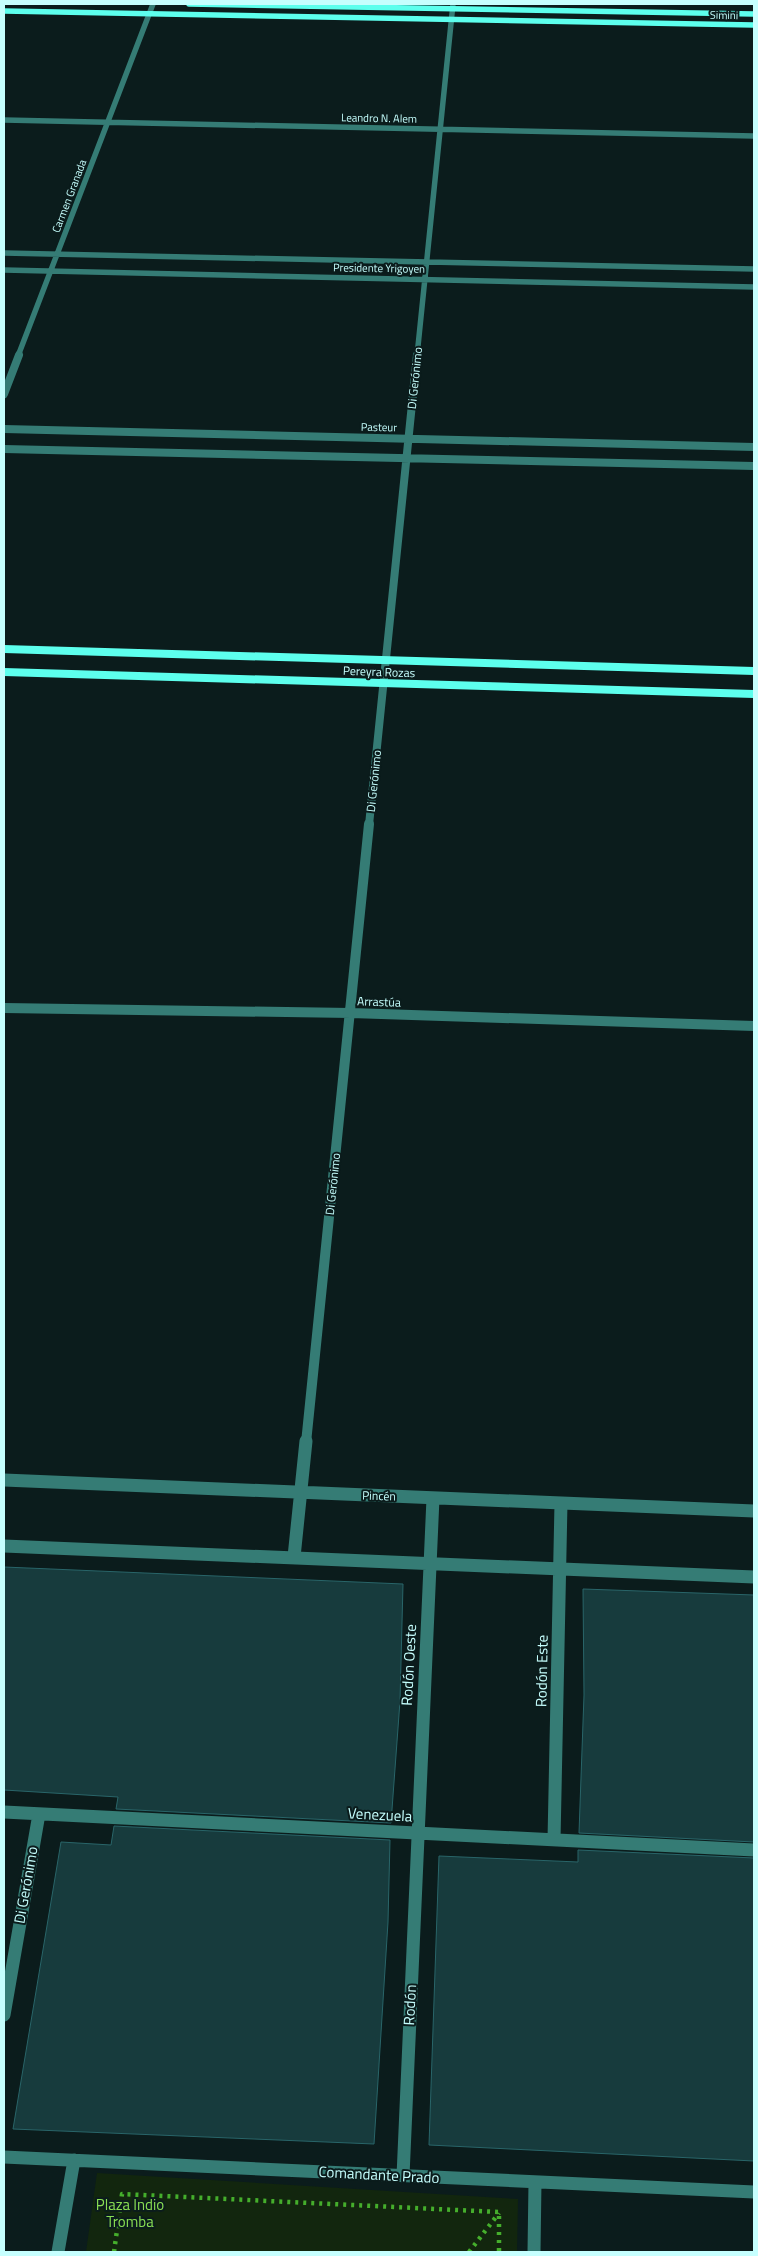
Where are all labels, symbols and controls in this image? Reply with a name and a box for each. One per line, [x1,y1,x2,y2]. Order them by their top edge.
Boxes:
street label: Simini [710,7,738,23]
street label: Leandro N. Alem [341,109,417,127]
street label: Carmen Granada [48,157,90,235]
street label: Presidente Yrigoyen [333,259,425,277]
street label: Di Gerónimo [402,346,427,410]
street label: Pasteur [361,419,397,435]
street label: Pereyra Rozas [343,661,416,682]
street label: Di Gerónimo [361,749,386,813]
street label: Arrastúa [357,991,401,1012]
street label: Di Gerónimo [320,1152,345,1216]
street label: Pincén [362,1485,396,1506]
street label: Rodón Oeste [395,1624,422,1706]
street label: Rodón Este [529,1635,554,1707]
street label: Venezuela [347,1801,413,1828]
street label: Di Gerónimo [7,1845,44,1925]
street label: Rodón [397,1984,422,2026]
street label: Comandante Prado [318,2160,440,2189]
park label: Plaza Indio Tromba [96,2193,164,2233]

